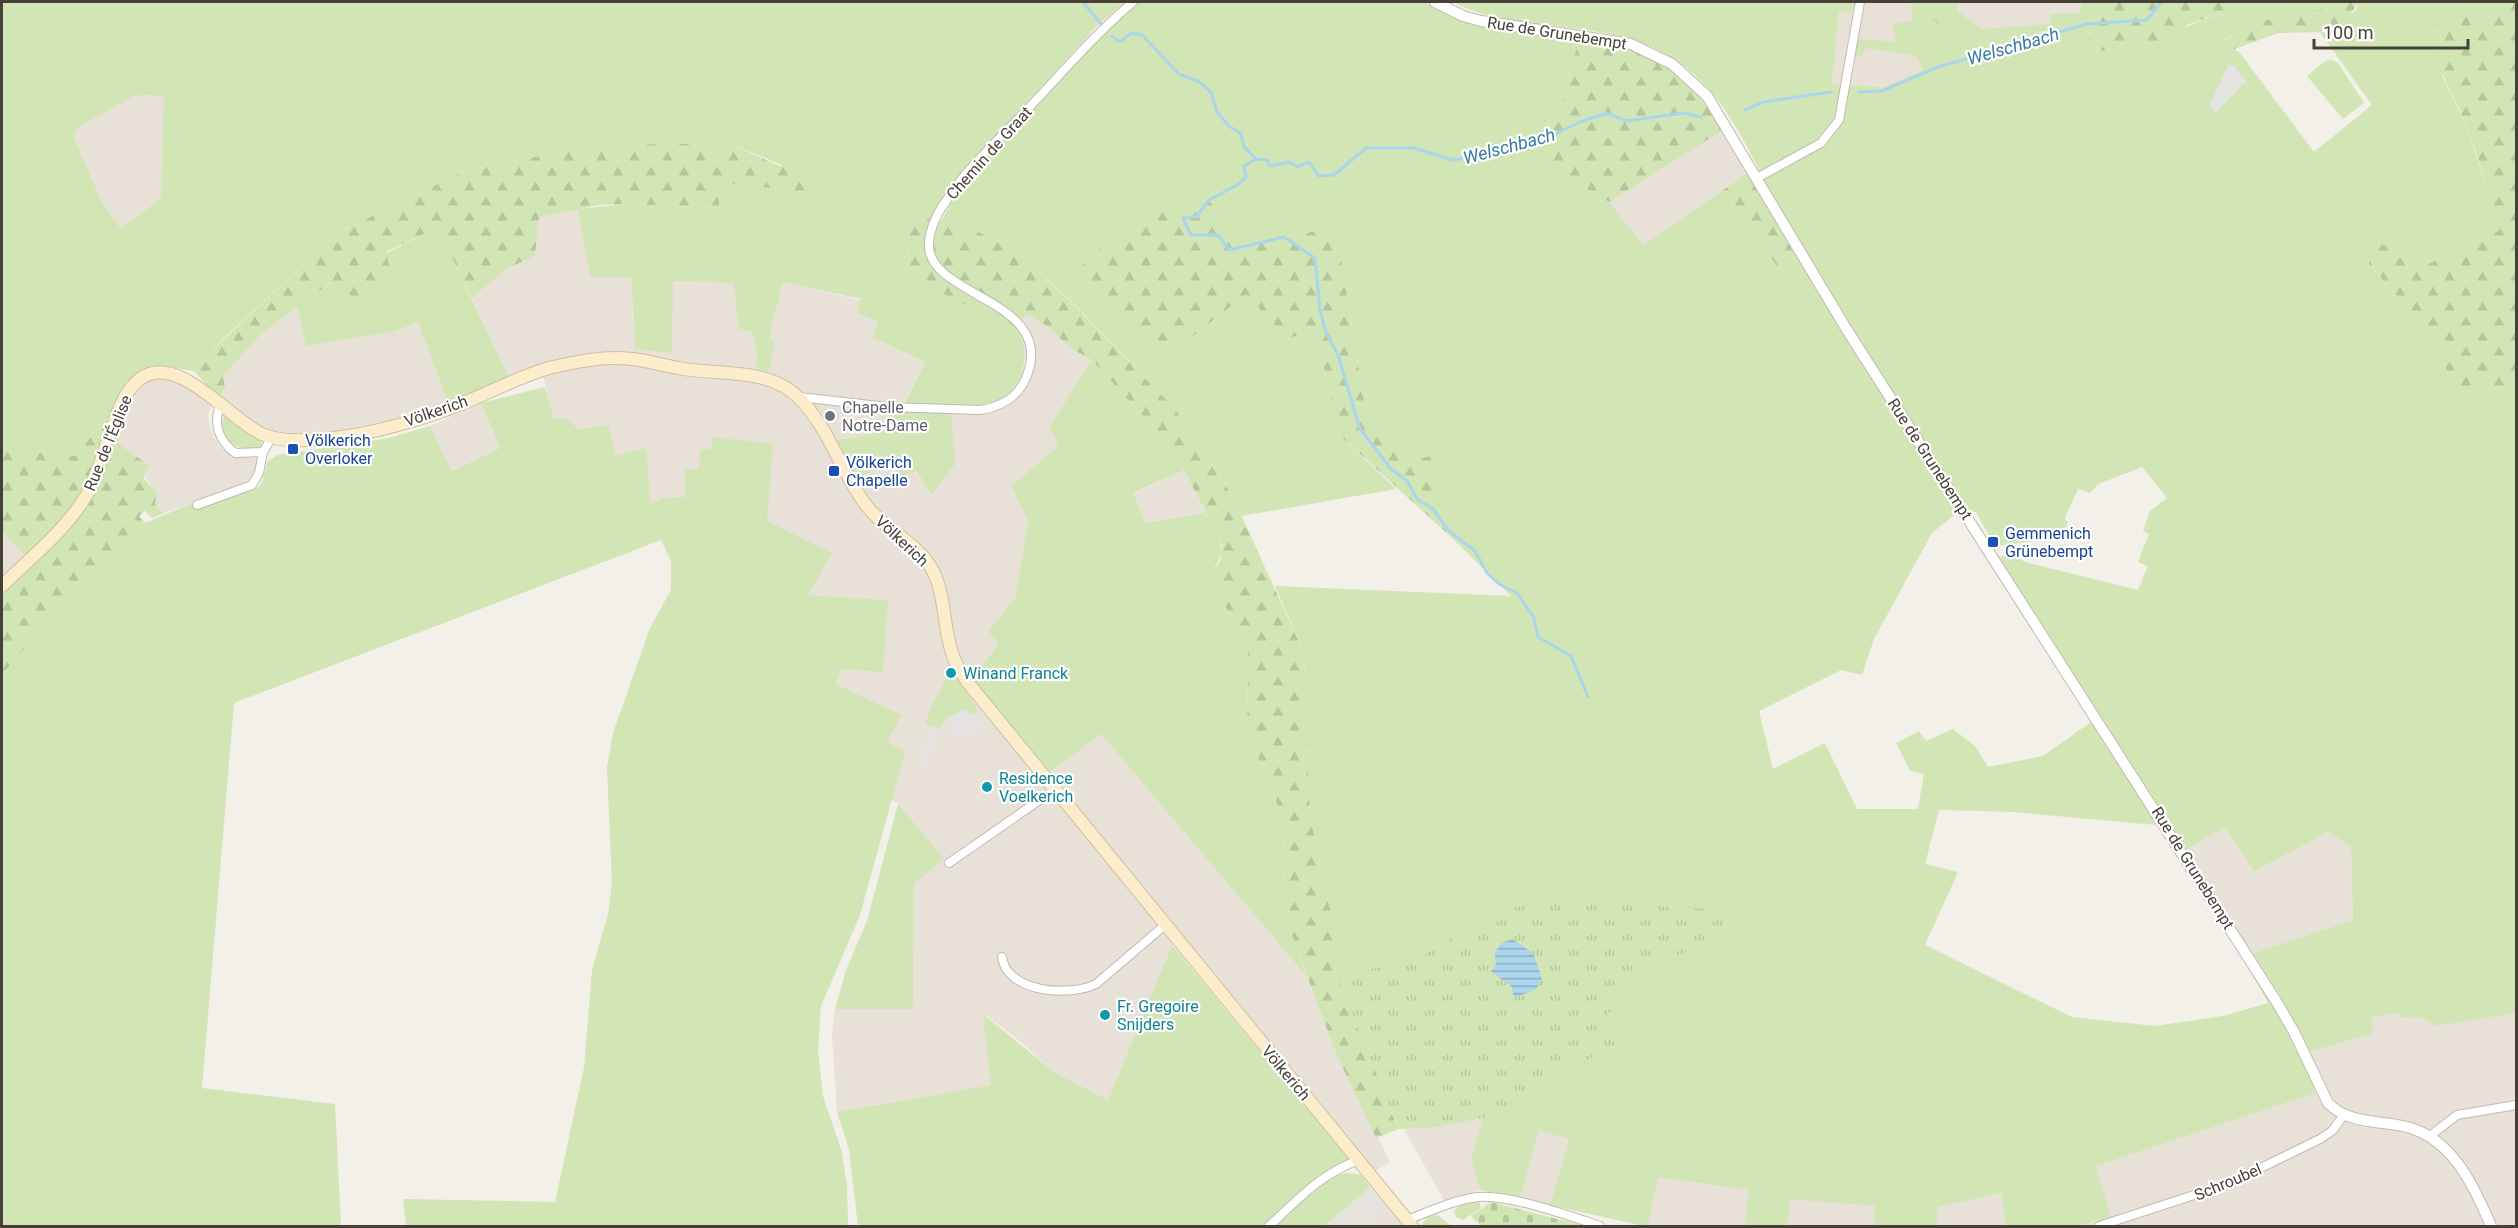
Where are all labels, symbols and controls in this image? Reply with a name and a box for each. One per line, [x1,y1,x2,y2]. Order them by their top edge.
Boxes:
scale bar [2314,12,2468,50]
street label: Rue de Grunebempt [1486,13,1628,53]
text: 100 m [2323,22,2374,43]
water label: Welschbach [1965,23,2061,69]
street label: Chemin de Graat [942,103,1036,203]
water label: Welschbach [1461,124,1557,168]
street label: Völkerich [402,391,470,431]
street label: Rue de l'Église [80,392,136,494]
street label: Rue de Grunebempt [1884,395,1976,523]
place label: Chapelle Notre-Dame [842,398,928,435]
marker: Chapelle Notre-Dame [823,409,837,423]
place label: Völkerich Overloker [305,431,373,468]
marker: Völkerich Overloker [286,442,300,456]
place label: Völkerich Chapelle [846,453,912,490]
marker: Völkerich Chapelle [827,464,841,478]
street label: Völkerich [871,512,933,570]
place label: Gemmenich Grünebempt [2005,524,2093,561]
marker: Gemmenich Grünebempt [1986,535,2000,549]
place label: Winand Franck [963,664,1069,683]
marker: Winand Franck [944,666,958,680]
place label: Residence Voelkerich [999,769,1073,806]
marker: Residence Voelkerich [980,780,994,794]
street label: Rue de Grunebempt [2148,803,2238,933]
place label: Fr. Gregoire Snijders [1117,997,1199,1034]
marker: Fr. Gregoire Snijders [1098,1008,1112,1022]
street label: Völkerich [1258,1042,1314,1104]
street label: Schroubel [2191,1159,2265,1205]

